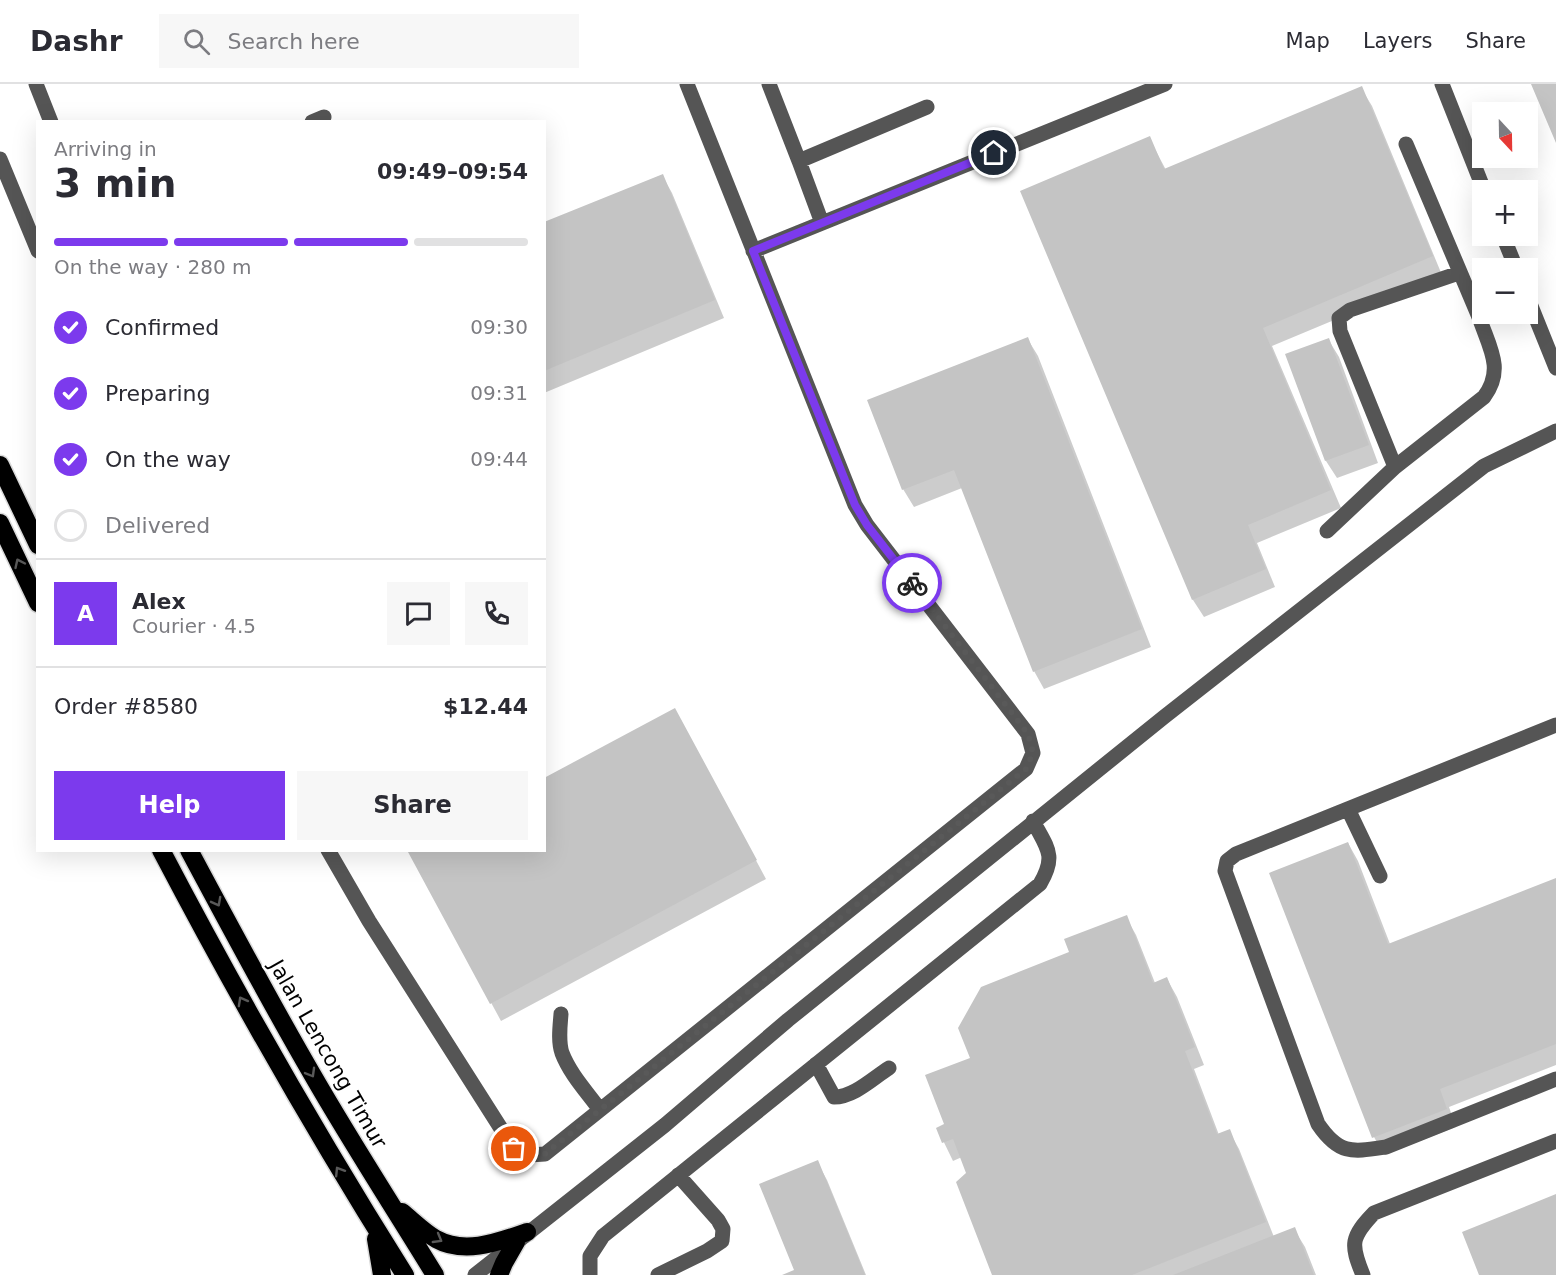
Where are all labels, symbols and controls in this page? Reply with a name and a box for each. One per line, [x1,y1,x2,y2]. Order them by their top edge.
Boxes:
search box [159,14,579,68]
text: Dashr [30,25,123,58]
icon: search [180,25,213,58]
text: Search here [228,29,360,54]
text: Map [1286,29,1330,53]
text: Layers [1363,29,1432,53]
text: Share [1465,29,1526,53]
north arrow [1472,102,1538,168]
map controls [1472,102,1538,324]
pin [968,127,1019,178]
icon: home [977,136,1010,169]
text: Arriving in [54,137,157,161]
text: 09:49–09:54 [377,159,528,184]
text: 3 min [54,161,176,206]
button: + [1472,180,1538,246]
text: On the way · 280 m [54,255,252,279]
button: − [1472,258,1538,324]
icon: check [54,311,87,344]
text: Confirmed [105,315,219,340]
text: 09:30 [470,315,528,339]
icon: check [54,377,87,410]
text: Preparing [105,381,211,406]
text: 09:31 [470,381,528,405]
icon: check [54,443,87,476]
text: On the way [105,447,231,472]
text: 09:44 [470,447,528,471]
text: Delivered [105,513,210,538]
courier [882,553,942,613]
one-way arrow [14,559,26,570]
icon: bike [896,567,929,600]
button: chat [387,582,450,645]
button: phone [465,582,528,645]
text: Alex [132,589,186,614]
text: A [77,601,94,626]
text: Courier · 4.5 [132,614,256,638]
text: Order #8580 [54,694,198,719]
text: $12.44 [443,694,528,719]
button: Help [54,771,285,840]
button: Share [297,771,528,840]
one-way arrow [210,896,221,906]
street label: Jalan Lencong Timur [263,954,392,1153]
one-way arrow [238,997,249,1007]
one-way arrow [304,1067,316,1077]
pin [488,1123,539,1174]
icon: bag [497,1132,530,1165]
one-way arrow [336,1166,347,1177]
one-way arrow [432,1232,442,1243]

